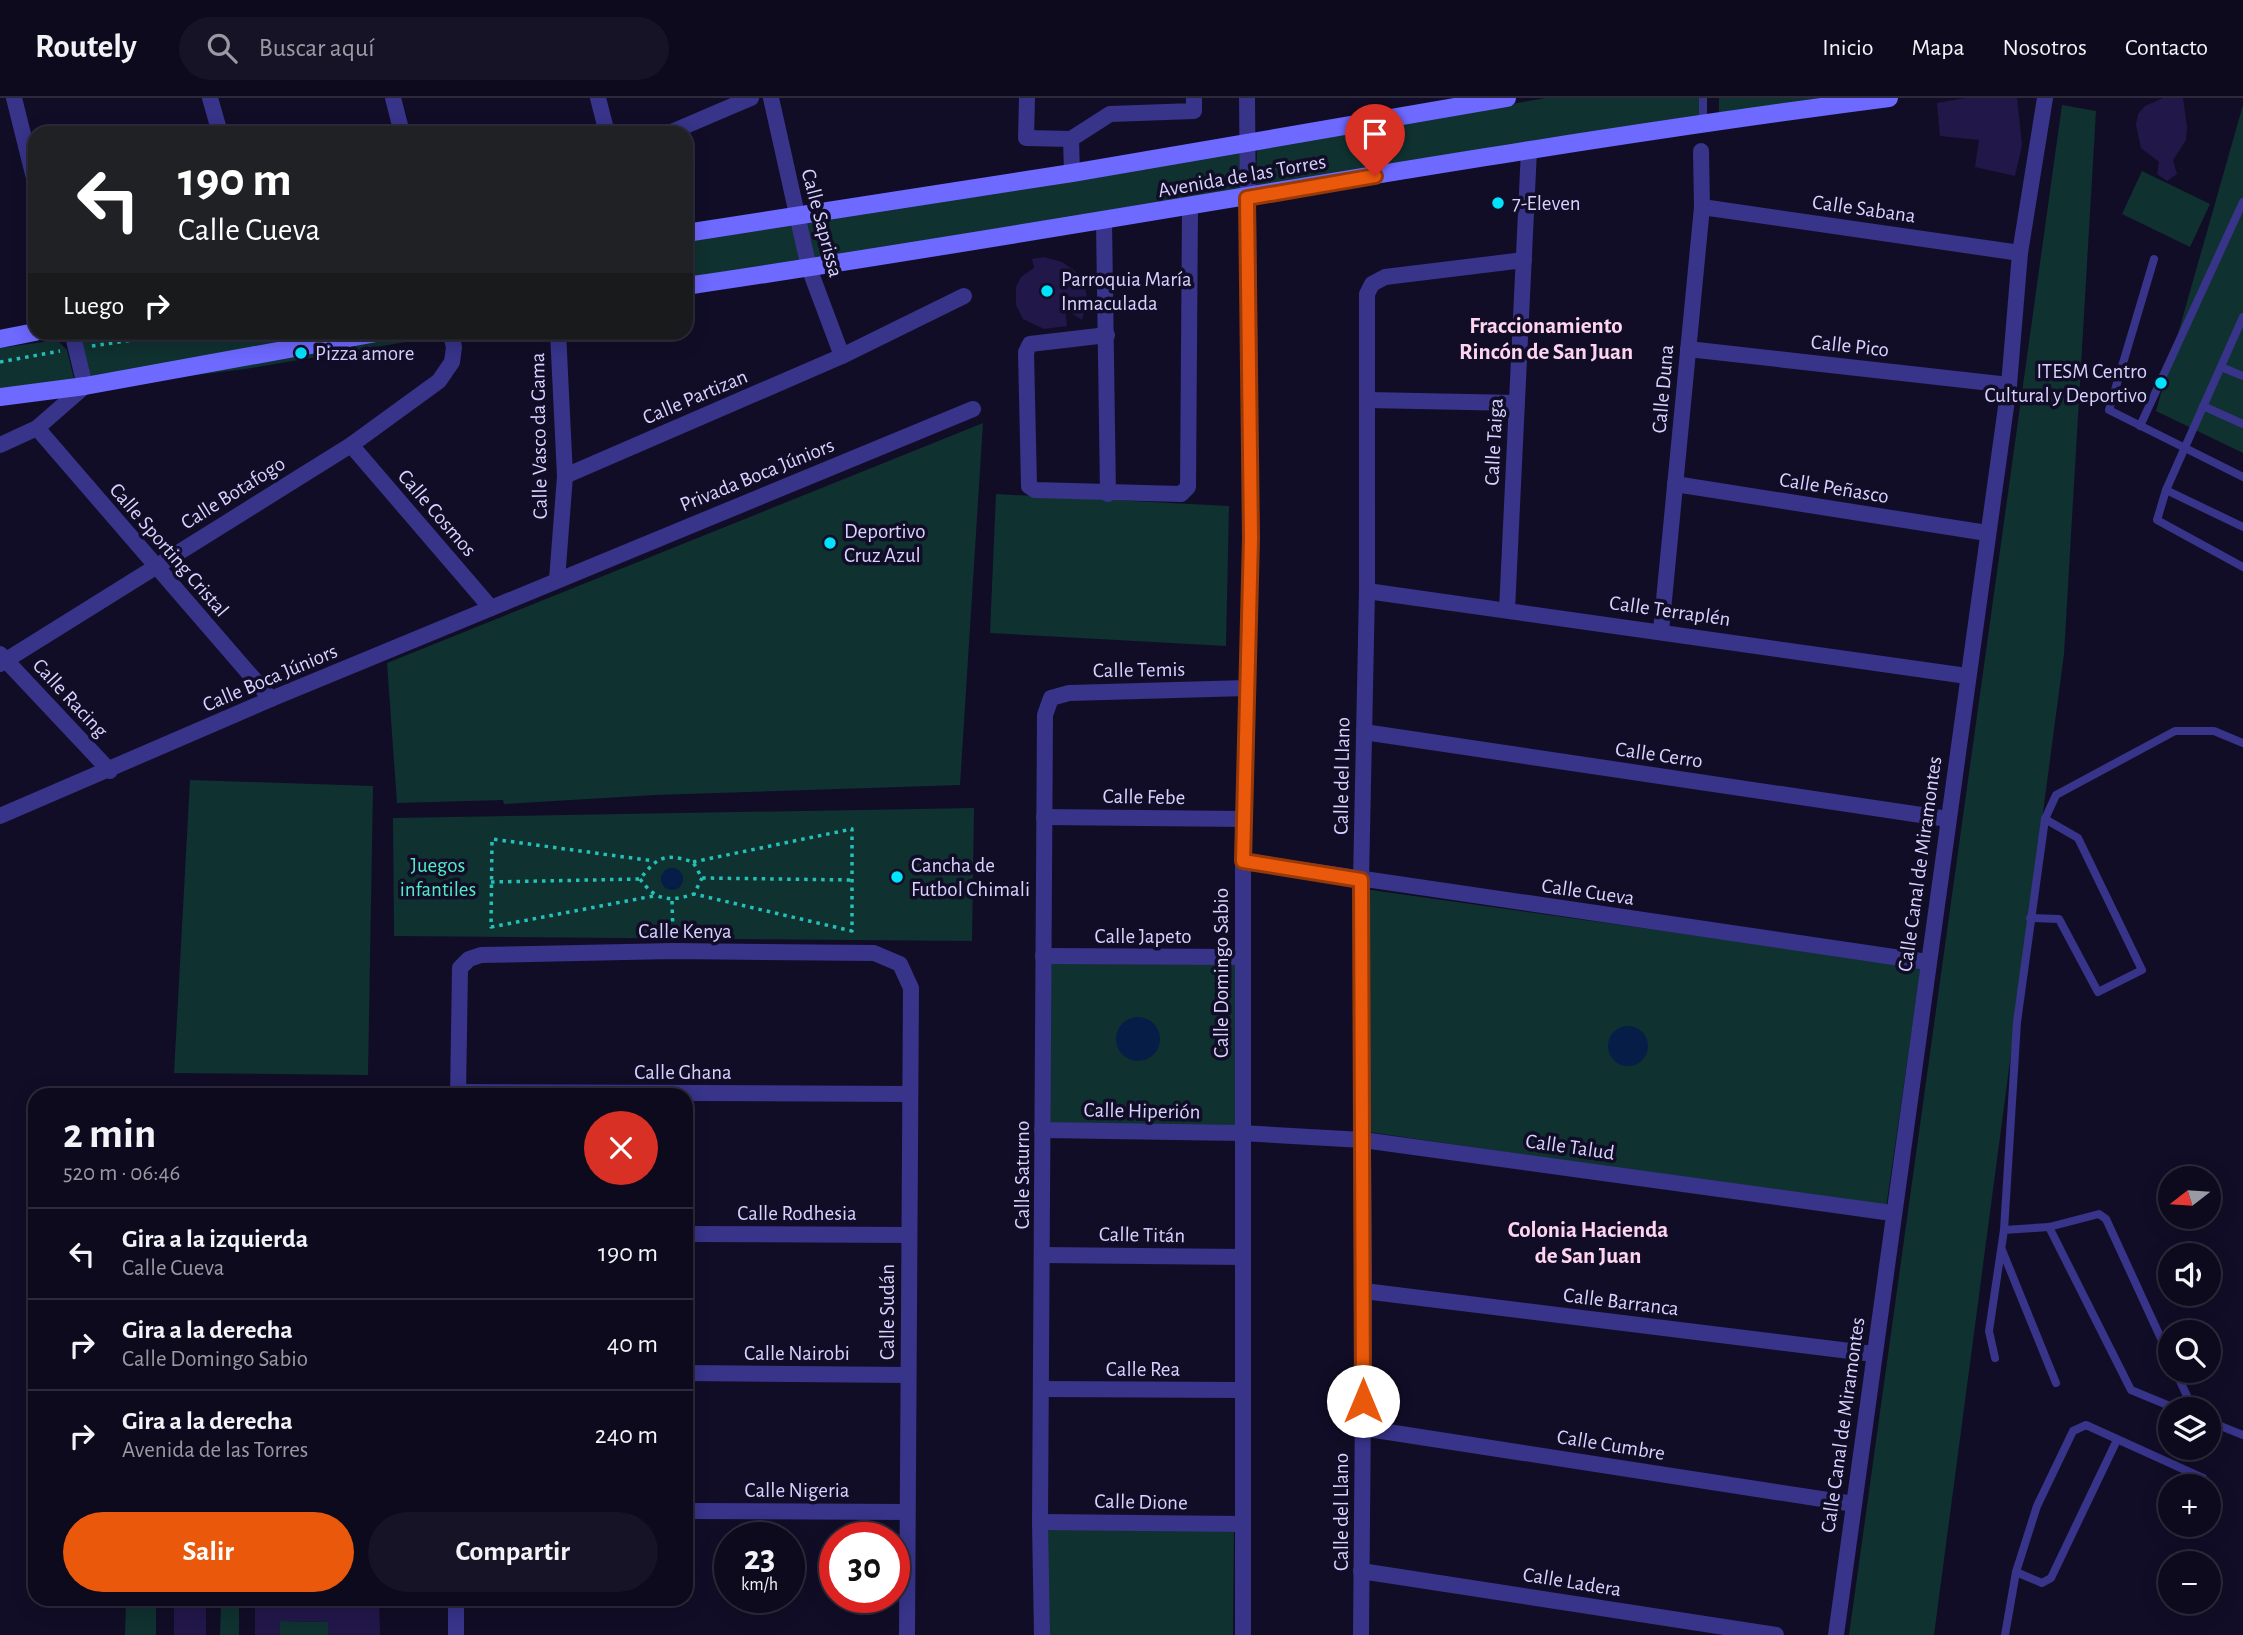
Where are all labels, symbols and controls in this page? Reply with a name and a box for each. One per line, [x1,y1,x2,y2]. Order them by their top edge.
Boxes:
search box [179,17,669,80]
icon: search [203,29,241,67]
text: Routely [35,31,137,64]
text: Buscar aquí [259,35,375,61]
text: Inicio [1822,36,1873,60]
text: Mapa [1911,36,1965,60]
text: Nosotros [2003,36,2087,60]
text: Contacto [2125,36,2208,60]
pin [1345,104,1405,176]
icon: arrive [1356,115,1394,153]
street label: Avenida de las Torres [1156,151,1328,201]
icon: left [63,154,154,245]
text: 190 m [178,156,292,205]
street label: Calle Saprissa [798,167,847,280]
street label: Calle Sabana [1811,191,1917,227]
place label: 7-Eleven [1512,193,1581,214]
marker: 7-Eleven [1490,195,1506,211]
text: Calle Cueva [178,214,320,246]
place label: Parroquia María Inmaculada [1061,269,1192,314]
marker: Parroquia María Inmaculada [1039,283,1055,299]
icon: right [138,287,176,325]
text: Luego [63,293,124,319]
district label: Fraccionamiento Rincón de San Juan [1459,315,1633,364]
street label: Calle Pico [1810,331,1890,361]
place label: Pizza amore [315,343,414,364]
street label: Calle Duna [1649,344,1677,434]
marker: Pizza amore [293,345,309,361]
street label: Calle Vasco da Gama [527,352,551,519]
place label: ITESM Centro Cultural y Deportivo [1984,361,2147,406]
street label: Calle Partizan [640,366,750,428]
marker: ITESM Centro Cultural y Deportivo [2153,375,2169,391]
street label: Calle Taiga [1481,397,1507,486]
street label: Privada Boca Júniors [677,434,837,516]
street label: Calle Botafogo [177,453,289,533]
street label: Calle Cosmos [394,466,480,560]
street label: Calle Peñasco [1778,469,1890,507]
street label: Calle Sporting Cristal [105,479,233,621]
place label: Deportivo Cruz Azul [844,521,925,566]
marker: Deportivo Cruz Azul [822,535,838,551]
street label: Calle Terraplén [1608,592,1732,630]
street label: Calle Boca Júniors [200,640,340,716]
street label: Calle Racing [28,655,112,742]
street label: Calle Temis [1093,659,1185,681]
street label: Calle del Llano [1330,717,1354,835]
street label: Calle Cerro [1614,738,1704,772]
street label: Calle Canal de Miramontes [1894,755,1946,973]
street label: Calle Febe [1102,786,1186,808]
park label: Juegos infantiles [400,855,476,900]
place label: Cancha de Futbol Chimali [911,855,1030,900]
marker: Cancha de Futbol Chimali [889,869,905,885]
street label: Calle Cueva [1540,875,1636,909]
street label: Calle Domingo Sabio [1211,888,1232,1058]
street label: Calle Kenya [638,921,732,942]
street label: Calle Japeto [1094,926,1192,947]
street label: Calle Ghana [634,1062,732,1083]
street label: Calle Hiperión [1083,1099,1201,1123]
button: close [584,1111,658,1185]
text: 2 min [63,1113,156,1155]
street label: Calle Saturno [1012,1121,1033,1229]
street label: Calle Talud [1524,1130,1616,1164]
text: 520 m · 06:46 [63,1162,180,1185]
north arrow [2158,1166,2221,1228]
map controls [2158,1166,2221,1614]
street label: Calle Rodhesia [737,1203,857,1224]
district label: Colonia Hacienda de San Juan [1508,1219,1668,1268]
street label: Calle Titán [1099,1224,1185,1246]
text: Gira a la izquierda [122,1226,308,1252]
icon: left [63,1235,101,1273]
text: 190 m [598,1240,658,1266]
button: sound [2158,1243,2221,1306]
text: Calle Cueva [122,1257,224,1280]
street label: Calle Sudán [877,1264,898,1360]
street label: Calle Barranca [1562,1284,1680,1320]
street label: Calle Canal de Miramontes [1817,1316,1869,1534]
text: Gira a la derecha [122,1317,293,1343]
button: search [2158,1320,2221,1383]
icon: right [63,1326,101,1364]
text: 40 m [607,1331,658,1357]
street label: Calle Nairobi [744,1343,850,1364]
text: Calle Domingo Sabio [122,1348,308,1371]
street label: Calle Rea [1106,1359,1181,1380]
position arrow [1326,1364,1400,1438]
button: layers [2158,1397,2221,1460]
text: Gira a la derecha [122,1408,293,1434]
icon: right [63,1417,101,1455]
text: 240 m [595,1422,658,1448]
street label: Calle Cumbre [1555,1426,1667,1464]
text: Avenida de las Torres [122,1439,308,1462]
street label: Calle del Llano [1331,1453,1352,1571]
button: + [2158,1474,2221,1537]
street label: Calle Nigeria [744,1480,850,1501]
street label: Calle Dione [1094,1491,1188,1513]
button: Salir [63,1512,354,1592]
button: Compartir [368,1512,658,1592]
speed limit sign: 30 [819,1522,910,1613]
text: 23 [744,1541,775,1576]
button: − [2158,1551,2221,1614]
street label: Calle Ladera [1521,1564,1623,1600]
text: km/h [741,1576,778,1594]

